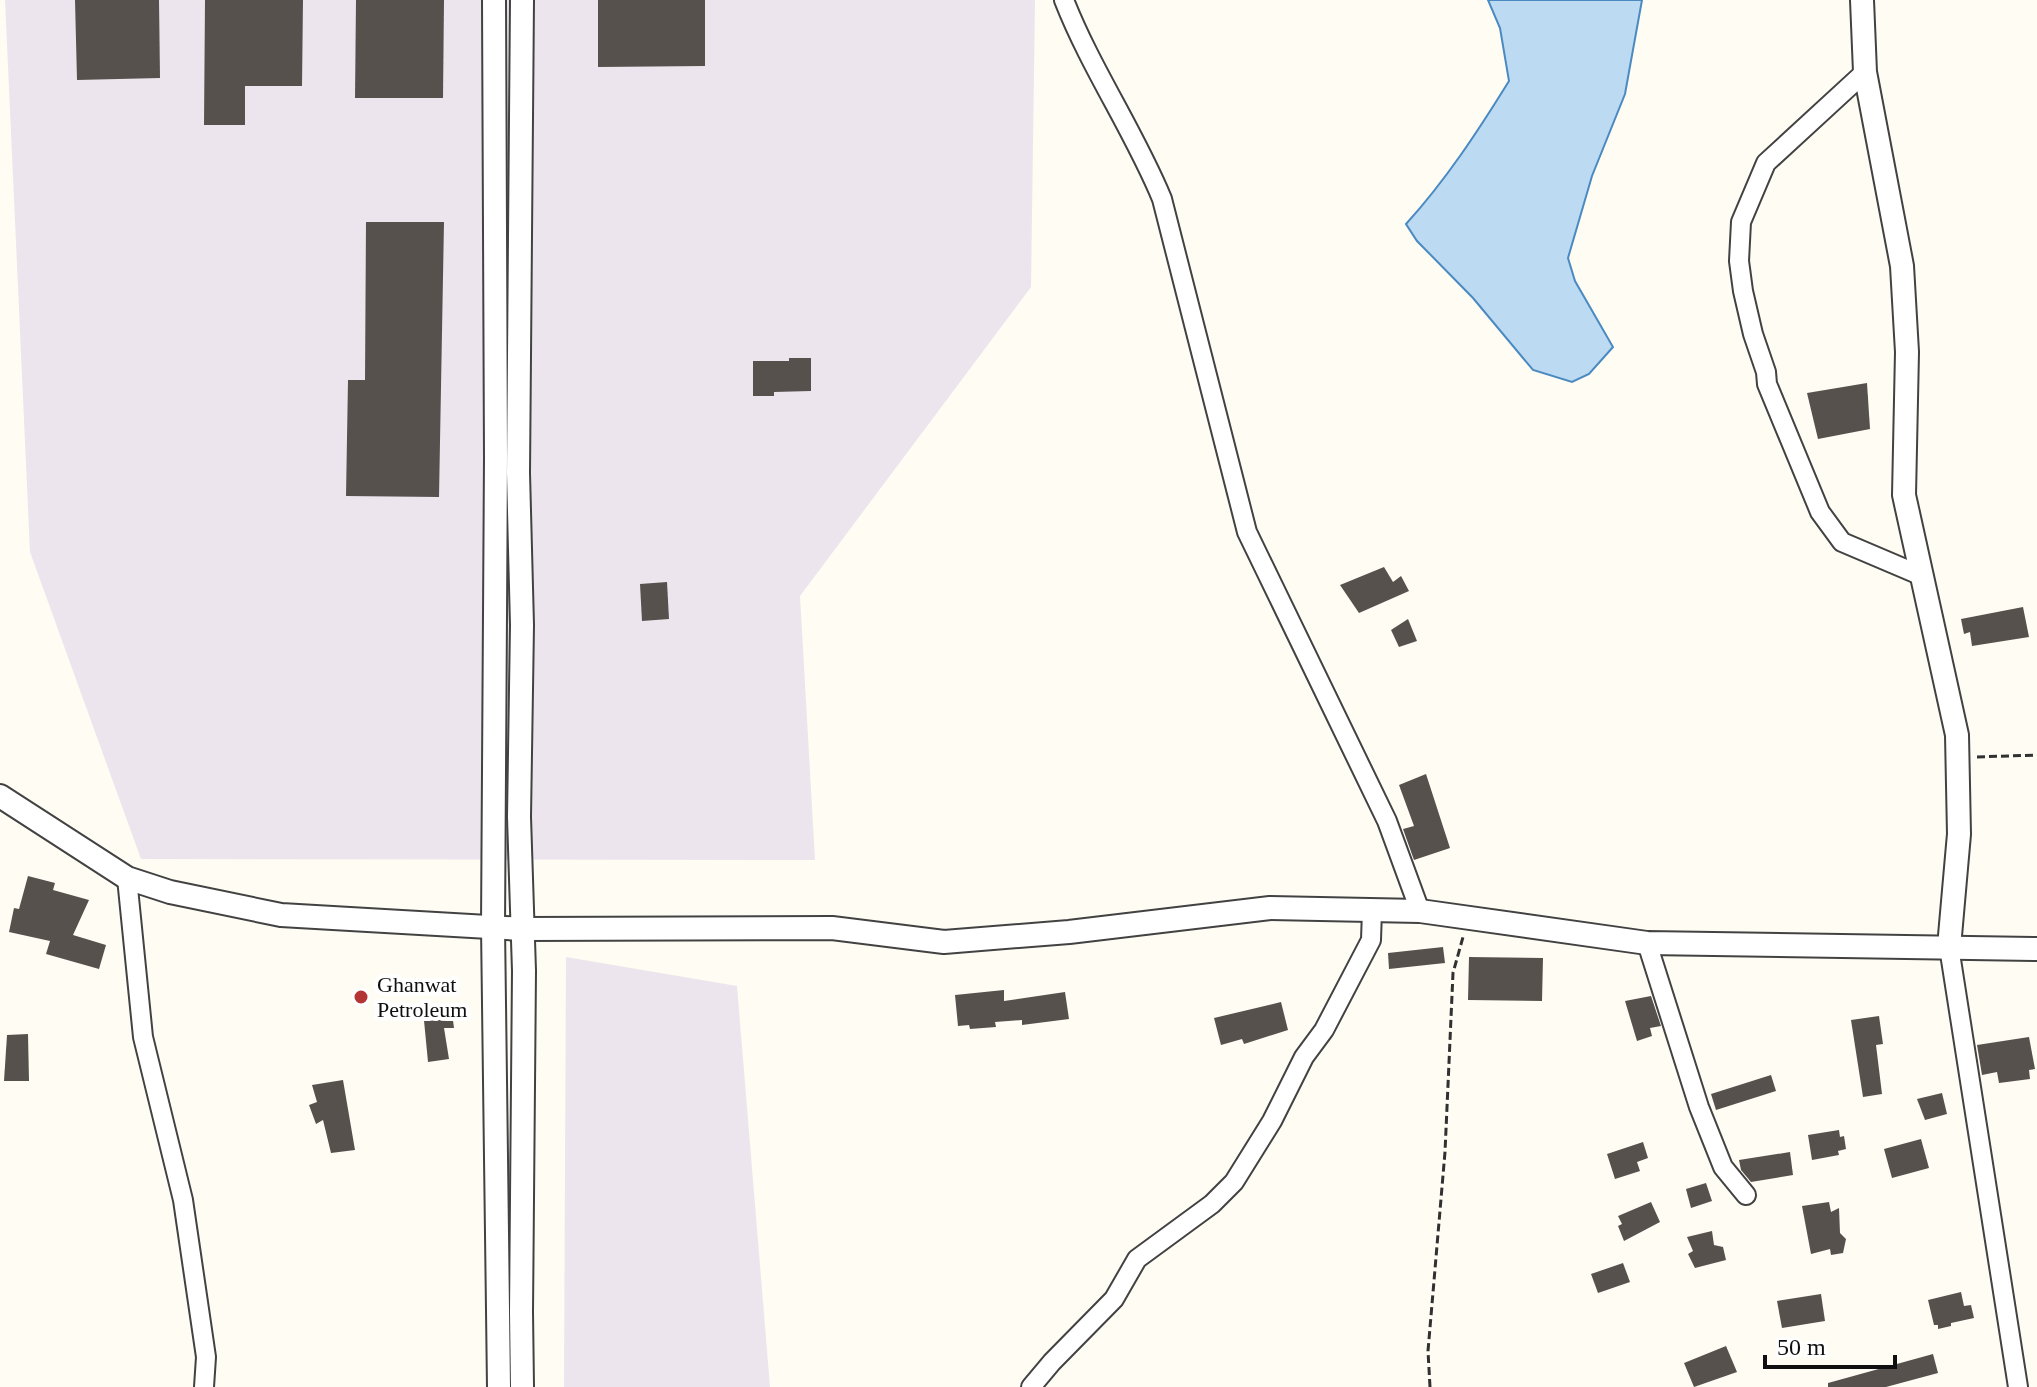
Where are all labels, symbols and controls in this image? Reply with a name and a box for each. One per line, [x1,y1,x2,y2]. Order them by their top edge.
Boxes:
place label: Ghanwat Petroleum [377,972,467,1022]
marker: Ghanwat Petroleum [352,988,370,1006]
scale bar [1765,1319,1895,1369]
text: 50 m [1777,1334,1826,1360]

